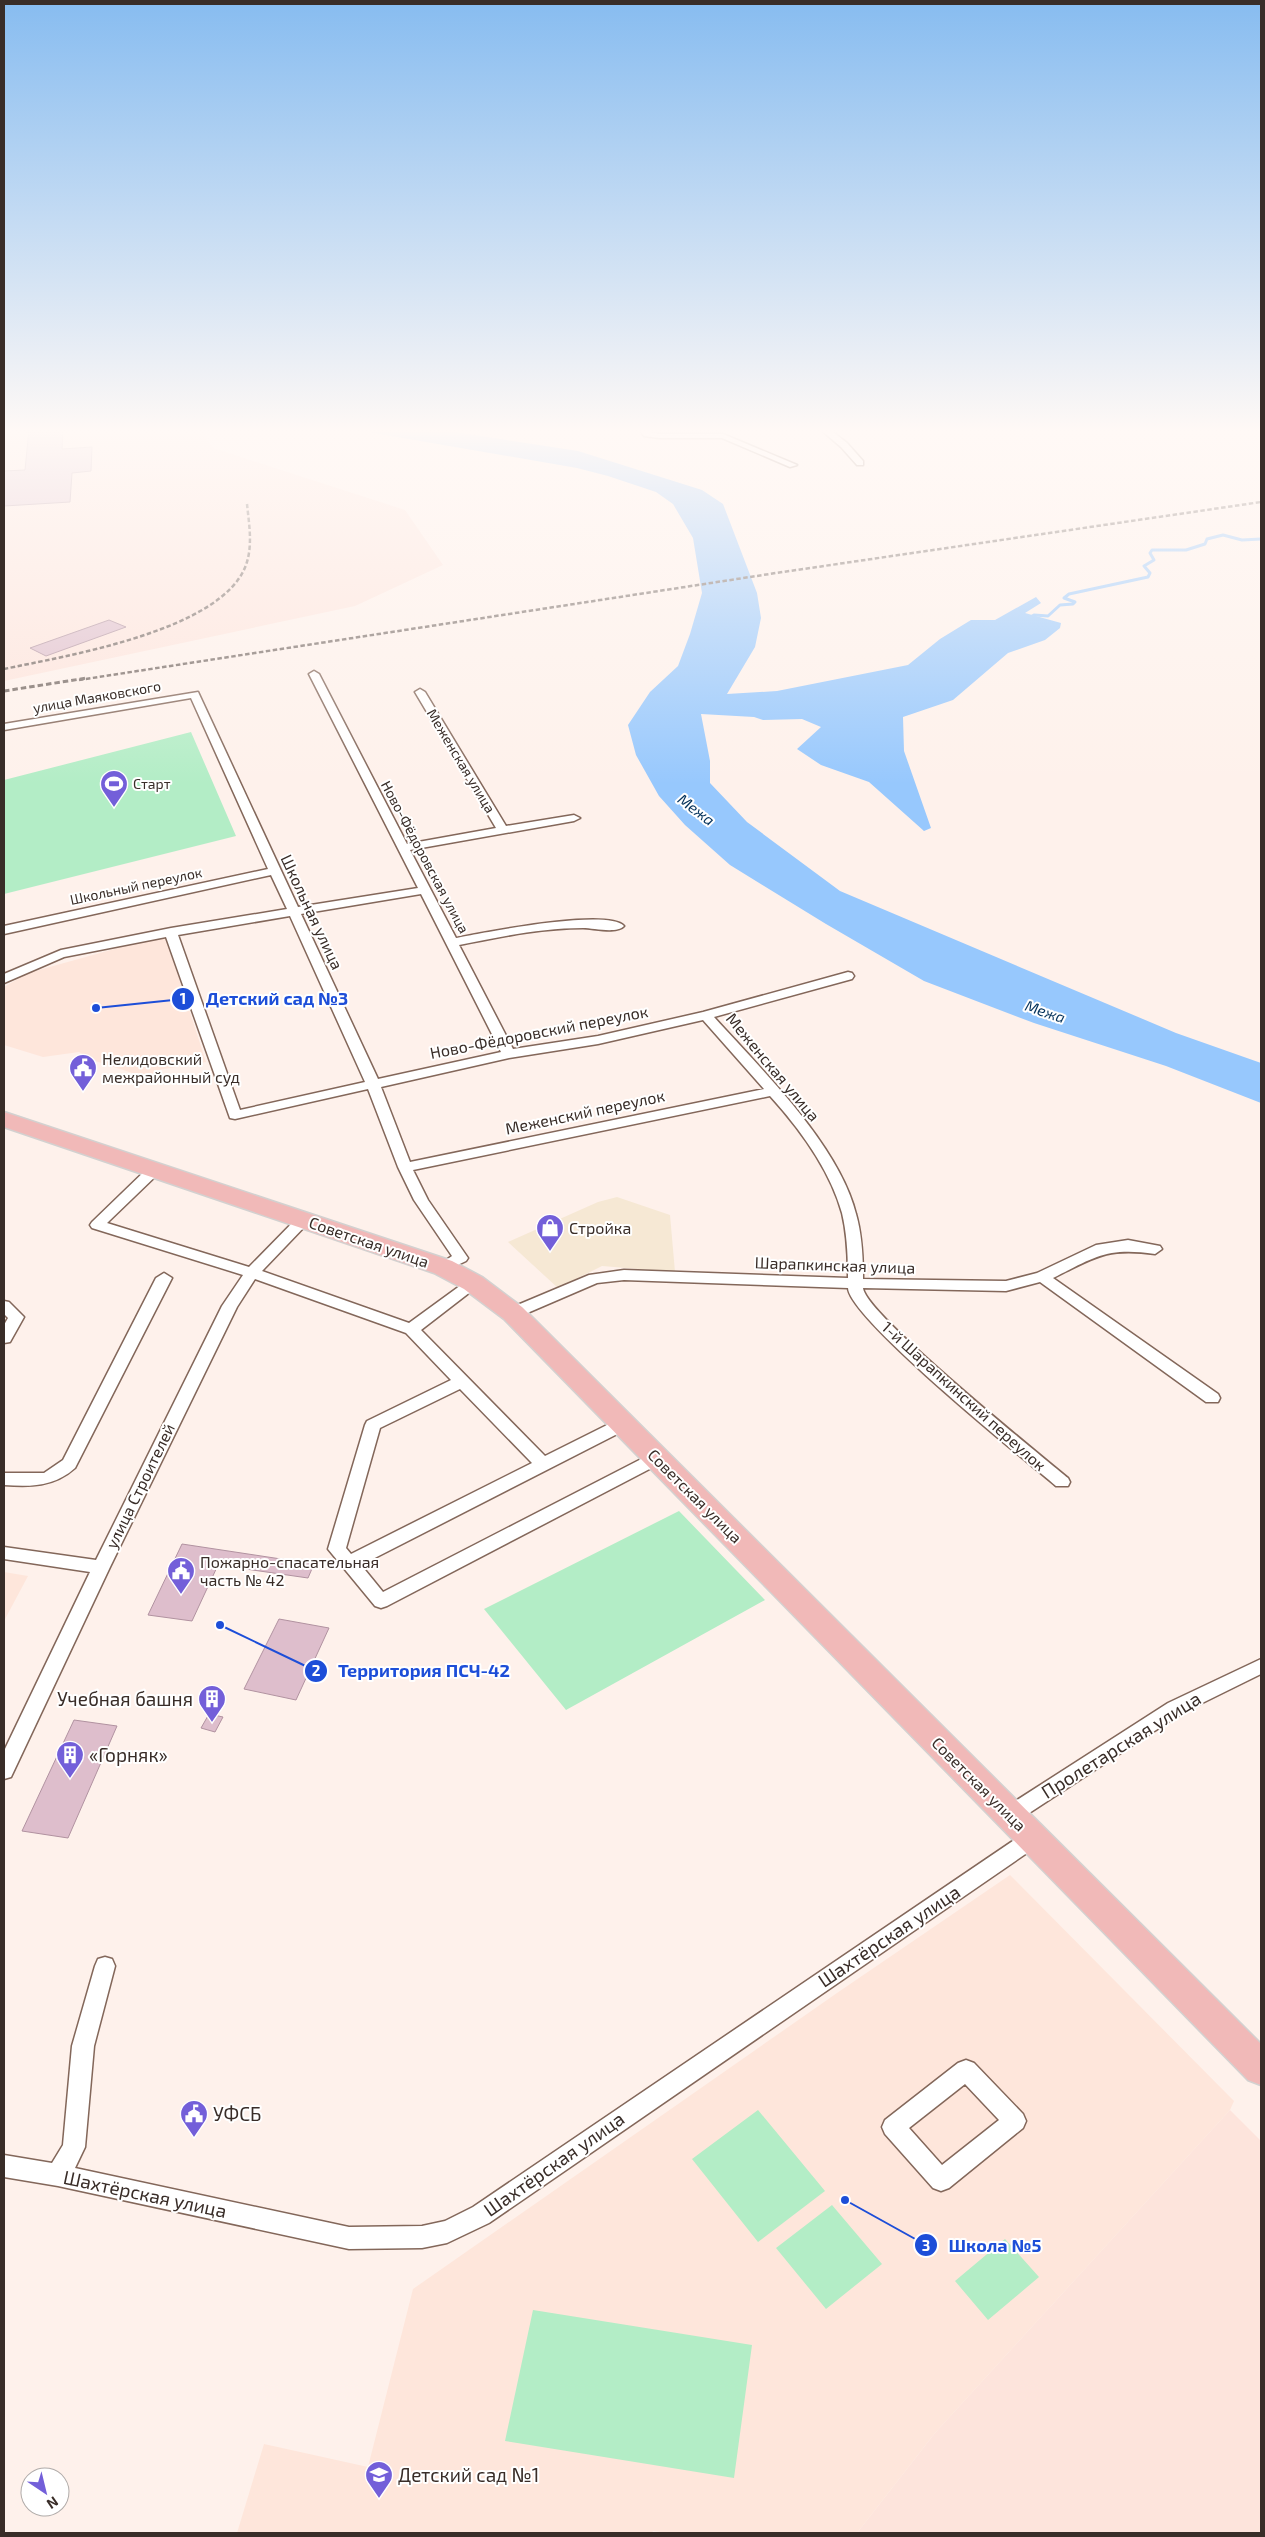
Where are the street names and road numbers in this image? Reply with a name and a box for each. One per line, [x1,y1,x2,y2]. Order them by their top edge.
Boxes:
street label: улица Маяковского [32,677,162,716]
street label: Меженская улица [424,706,499,816]
street label: Ново-Фёдоровская улица [378,778,473,936]
street label: Школьная улица [277,851,347,973]
street label: Школьный переулок [68,863,204,908]
street label: Ново-Фёдоровский переулок [428,1001,650,1063]
street label: Меженская улица [722,1009,824,1125]
street label: Меженский переулок [504,1085,667,1139]
street label: Советская улица [307,1212,431,1272]
street label: Шарапкинская улица [754,1252,916,1278]
street label: 1-й Шарапкинский переулок [878,1317,1051,1475]
street label: улица Строителей [101,1420,179,1552]
street label: Советская улица [644,1445,746,1547]
street label: Пролетарская улица [1037,1686,1205,1804]
street label: Советская улица [928,1733,1030,1835]
street label: Шахтёрская улица [813,1880,965,1992]
street label: Шахтёрская улица [479,2106,629,2222]
street label: Шахтёрская улица [61,2165,229,2223]

